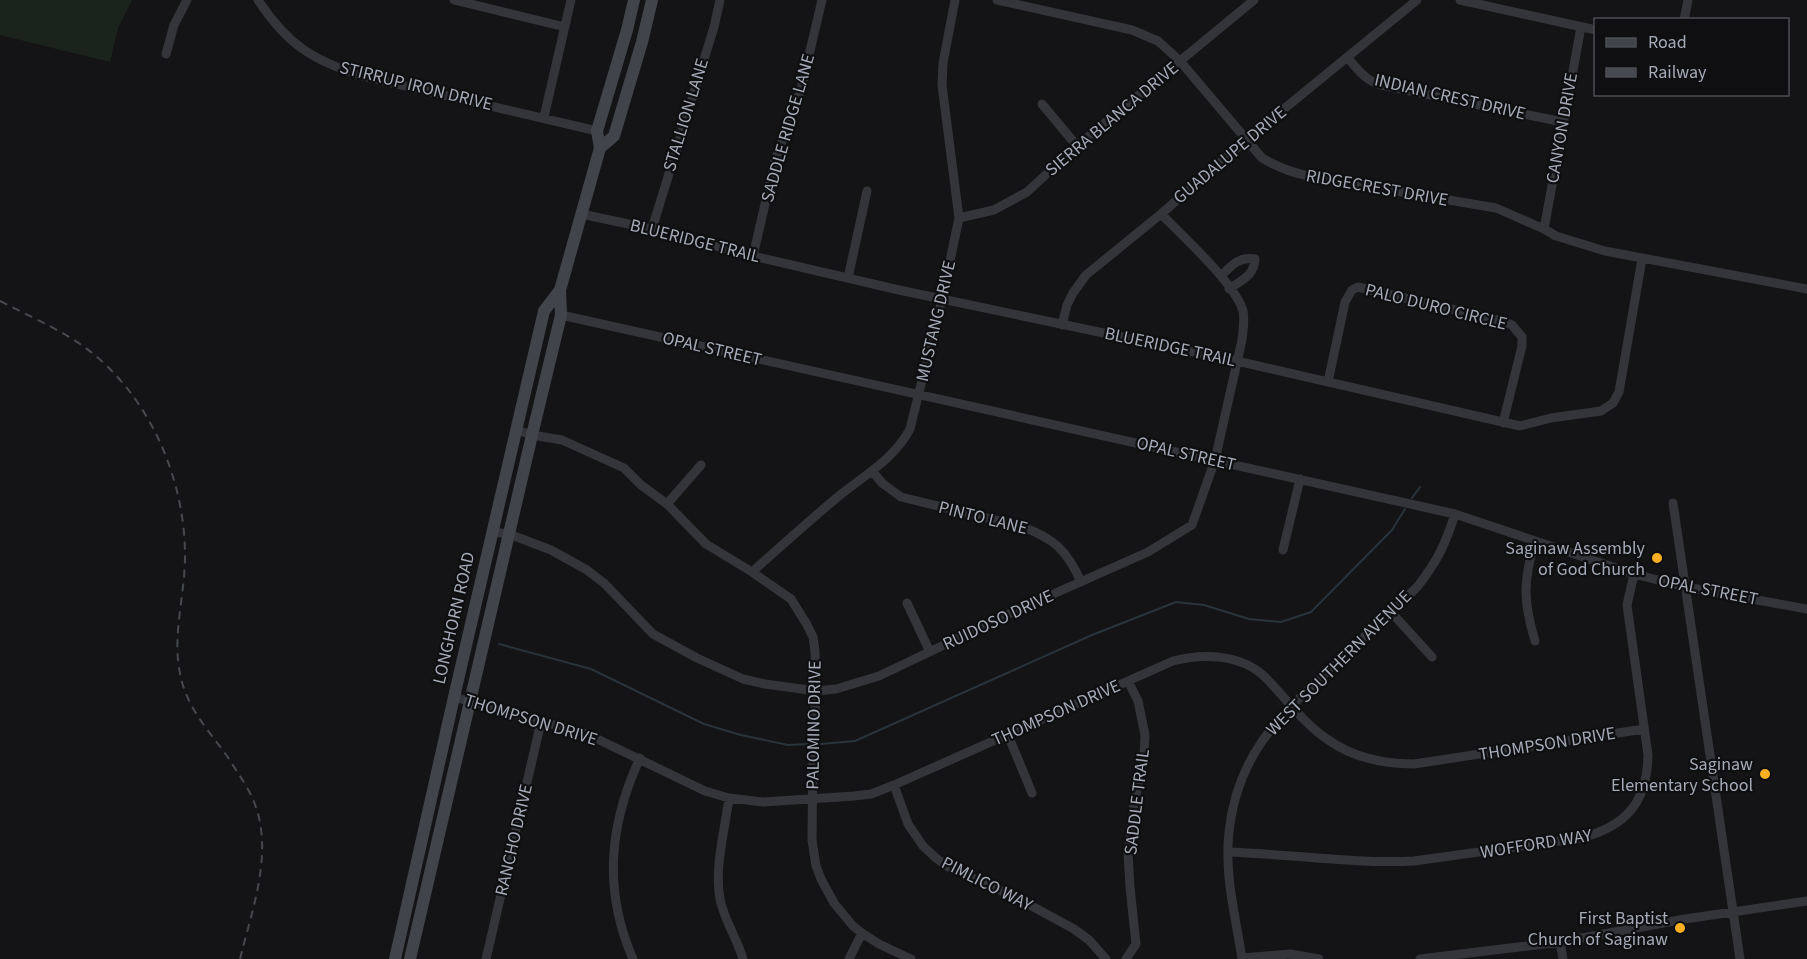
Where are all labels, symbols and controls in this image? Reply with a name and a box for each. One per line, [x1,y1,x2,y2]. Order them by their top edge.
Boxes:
legend [1594,18,1789,96]
text: Road [1648,30,1687,55]
street label: SADDLE RIDGE LANE [755,51,821,205]
street label: STIRRUP IRON DRIVE [337,55,495,117]
street label: STALLION LANE [657,55,715,175]
street label: SIERRA BLANCA DRIVE [1040,56,1184,182]
text: Railway [1648,60,1707,85]
street label: INDIAN CREST DRIVE [1372,67,1528,127]
street label: CANYON DRIVE [1540,71,1584,185]
street label: GUADALUPE DRIVE [1168,100,1292,210]
street label: RIDGECREST DRIVE [1304,163,1450,213]
street label: BLUERIDGE TRAIL [627,213,763,269]
street label: MUSTANG DRIVE [910,258,962,384]
street label: PALO DURO CIRCLE [1363,277,1509,337]
street label: BLUERIDGE TRAIL [1102,321,1238,373]
street label: OPAL STREET [660,325,764,373]
street label: OPAL STREET [1134,430,1238,478]
street label: PINTO LANE [936,495,1030,541]
place label: Saginaw Assembly of God Church [1505,536,1646,582]
street label: LONGHORN ROAD [427,549,481,687]
marker: Saginaw Assembly of God Church [1650,551,1664,565]
street label: OPAL STREET [1656,568,1760,612]
street label: RUIDOSO DRIVE [939,583,1057,657]
street label: WEST SOUTHERN AVENUE [1261,585,1417,741]
street label: PALOMINO DRIVE [800,660,828,790]
street label: THOMPSON DRIVE [988,674,1124,752]
street label: THOMPSON DRIVE [461,688,601,752]
street label: THOMPSON DRIVE [1477,721,1617,767]
street label: SADDLE TRAIL [1118,747,1156,856]
place label: Saginaw Elementary School [1611,752,1753,798]
marker: Saginaw Elementary School [1758,767,1772,781]
street label: RANCHO DRIVE [489,782,539,898]
street label: WOFFORD WAY [1478,823,1594,865]
street label: PIMLICO WAY [937,850,1037,918]
place label: First Baptist Church of Saginaw [1528,906,1668,952]
marker: First Baptist Church of Saginaw [1673,921,1687,935]

